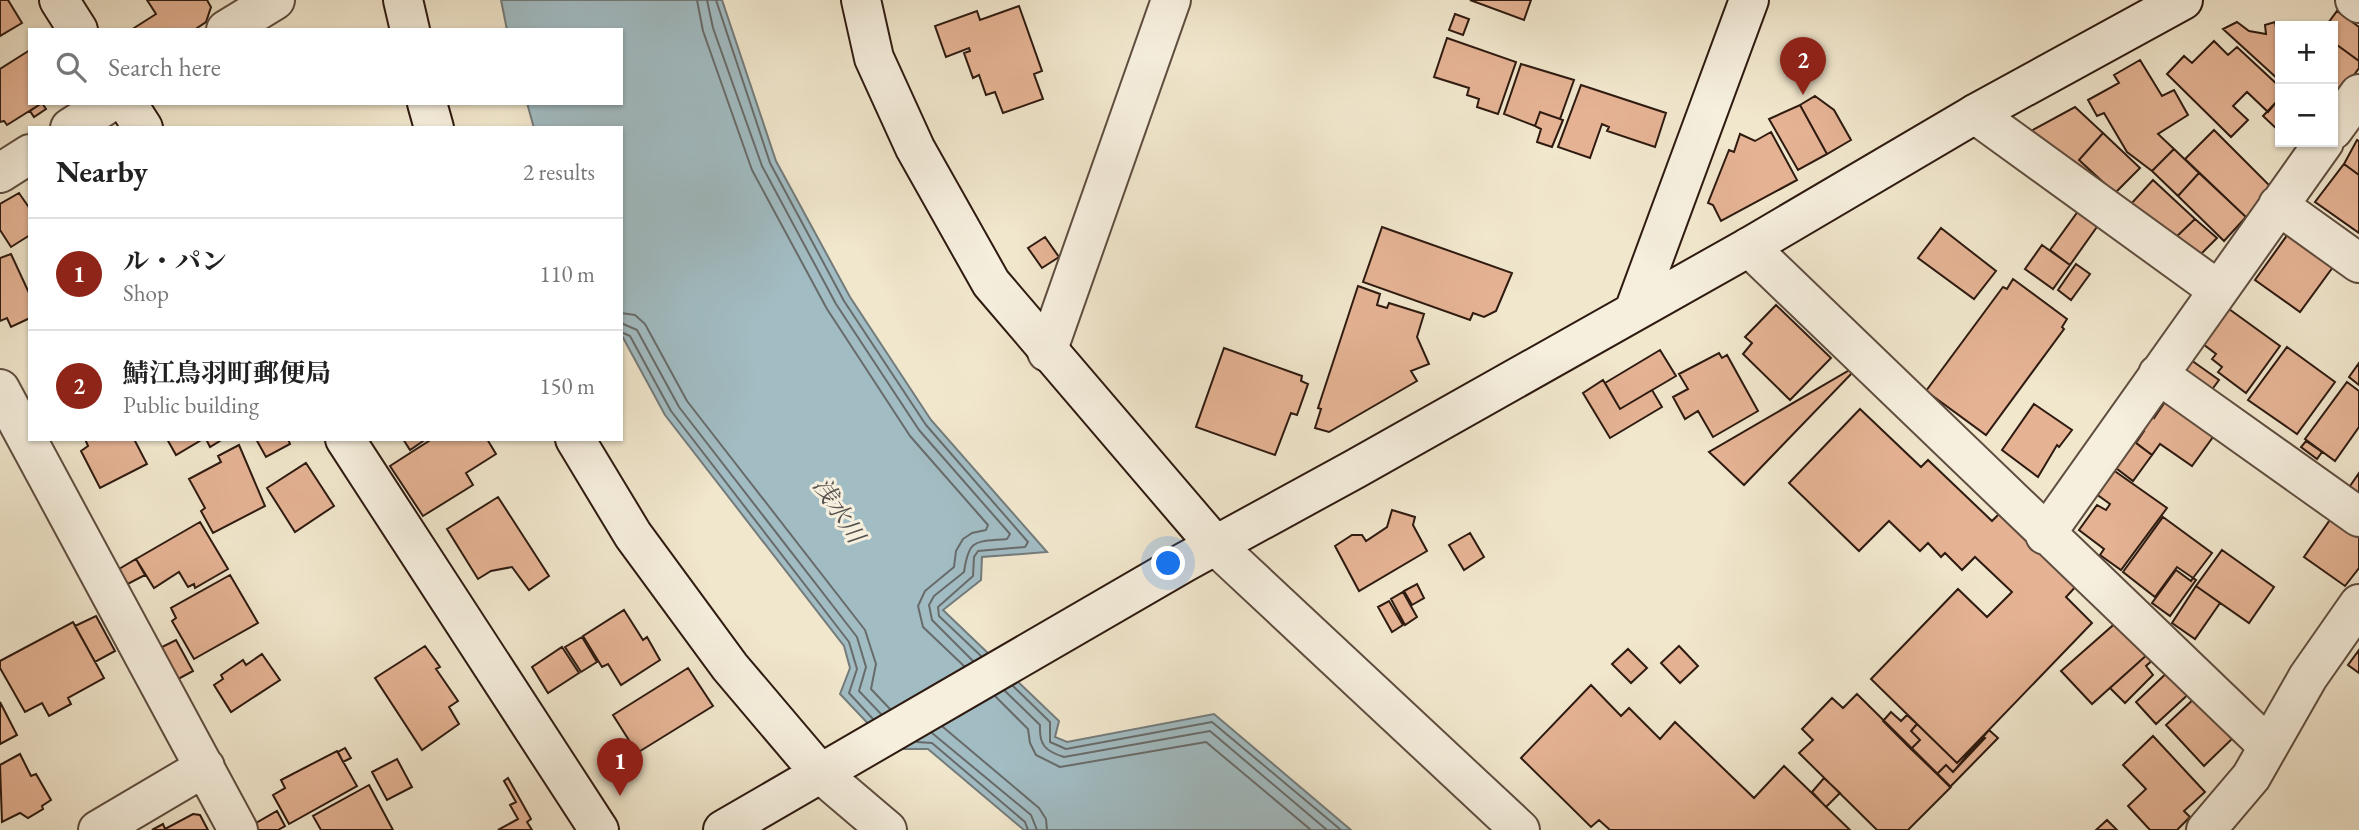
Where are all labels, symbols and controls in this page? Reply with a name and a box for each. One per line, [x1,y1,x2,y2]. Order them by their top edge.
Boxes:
map controls [2275,21,2338,147]
button: + [2275,21,2338,84]
search box [28,28,623,105]
pin: 2 [1780,37,1826,95]
icon: search [52,48,90,86]
text: Search here [108,50,221,84]
button: − [2275,84,2338,147]
text: Nearby [56,152,148,191]
text: 2 results [523,157,595,187]
text: ル・パン [123,244,227,278]
text: 1 [73,259,85,289]
text: 110 m [539,259,595,289]
text: Shop [123,278,169,308]
text: 鯖江鳥羽町郵便局 [123,356,331,390]
text: 2 [73,371,85,401]
text: 150 m [539,371,595,401]
text: Public building [123,390,259,420]
water label: 浅水川 [806,471,873,551]
your location [1151,546,1185,580]
pin: 1 [597,738,643,796]

